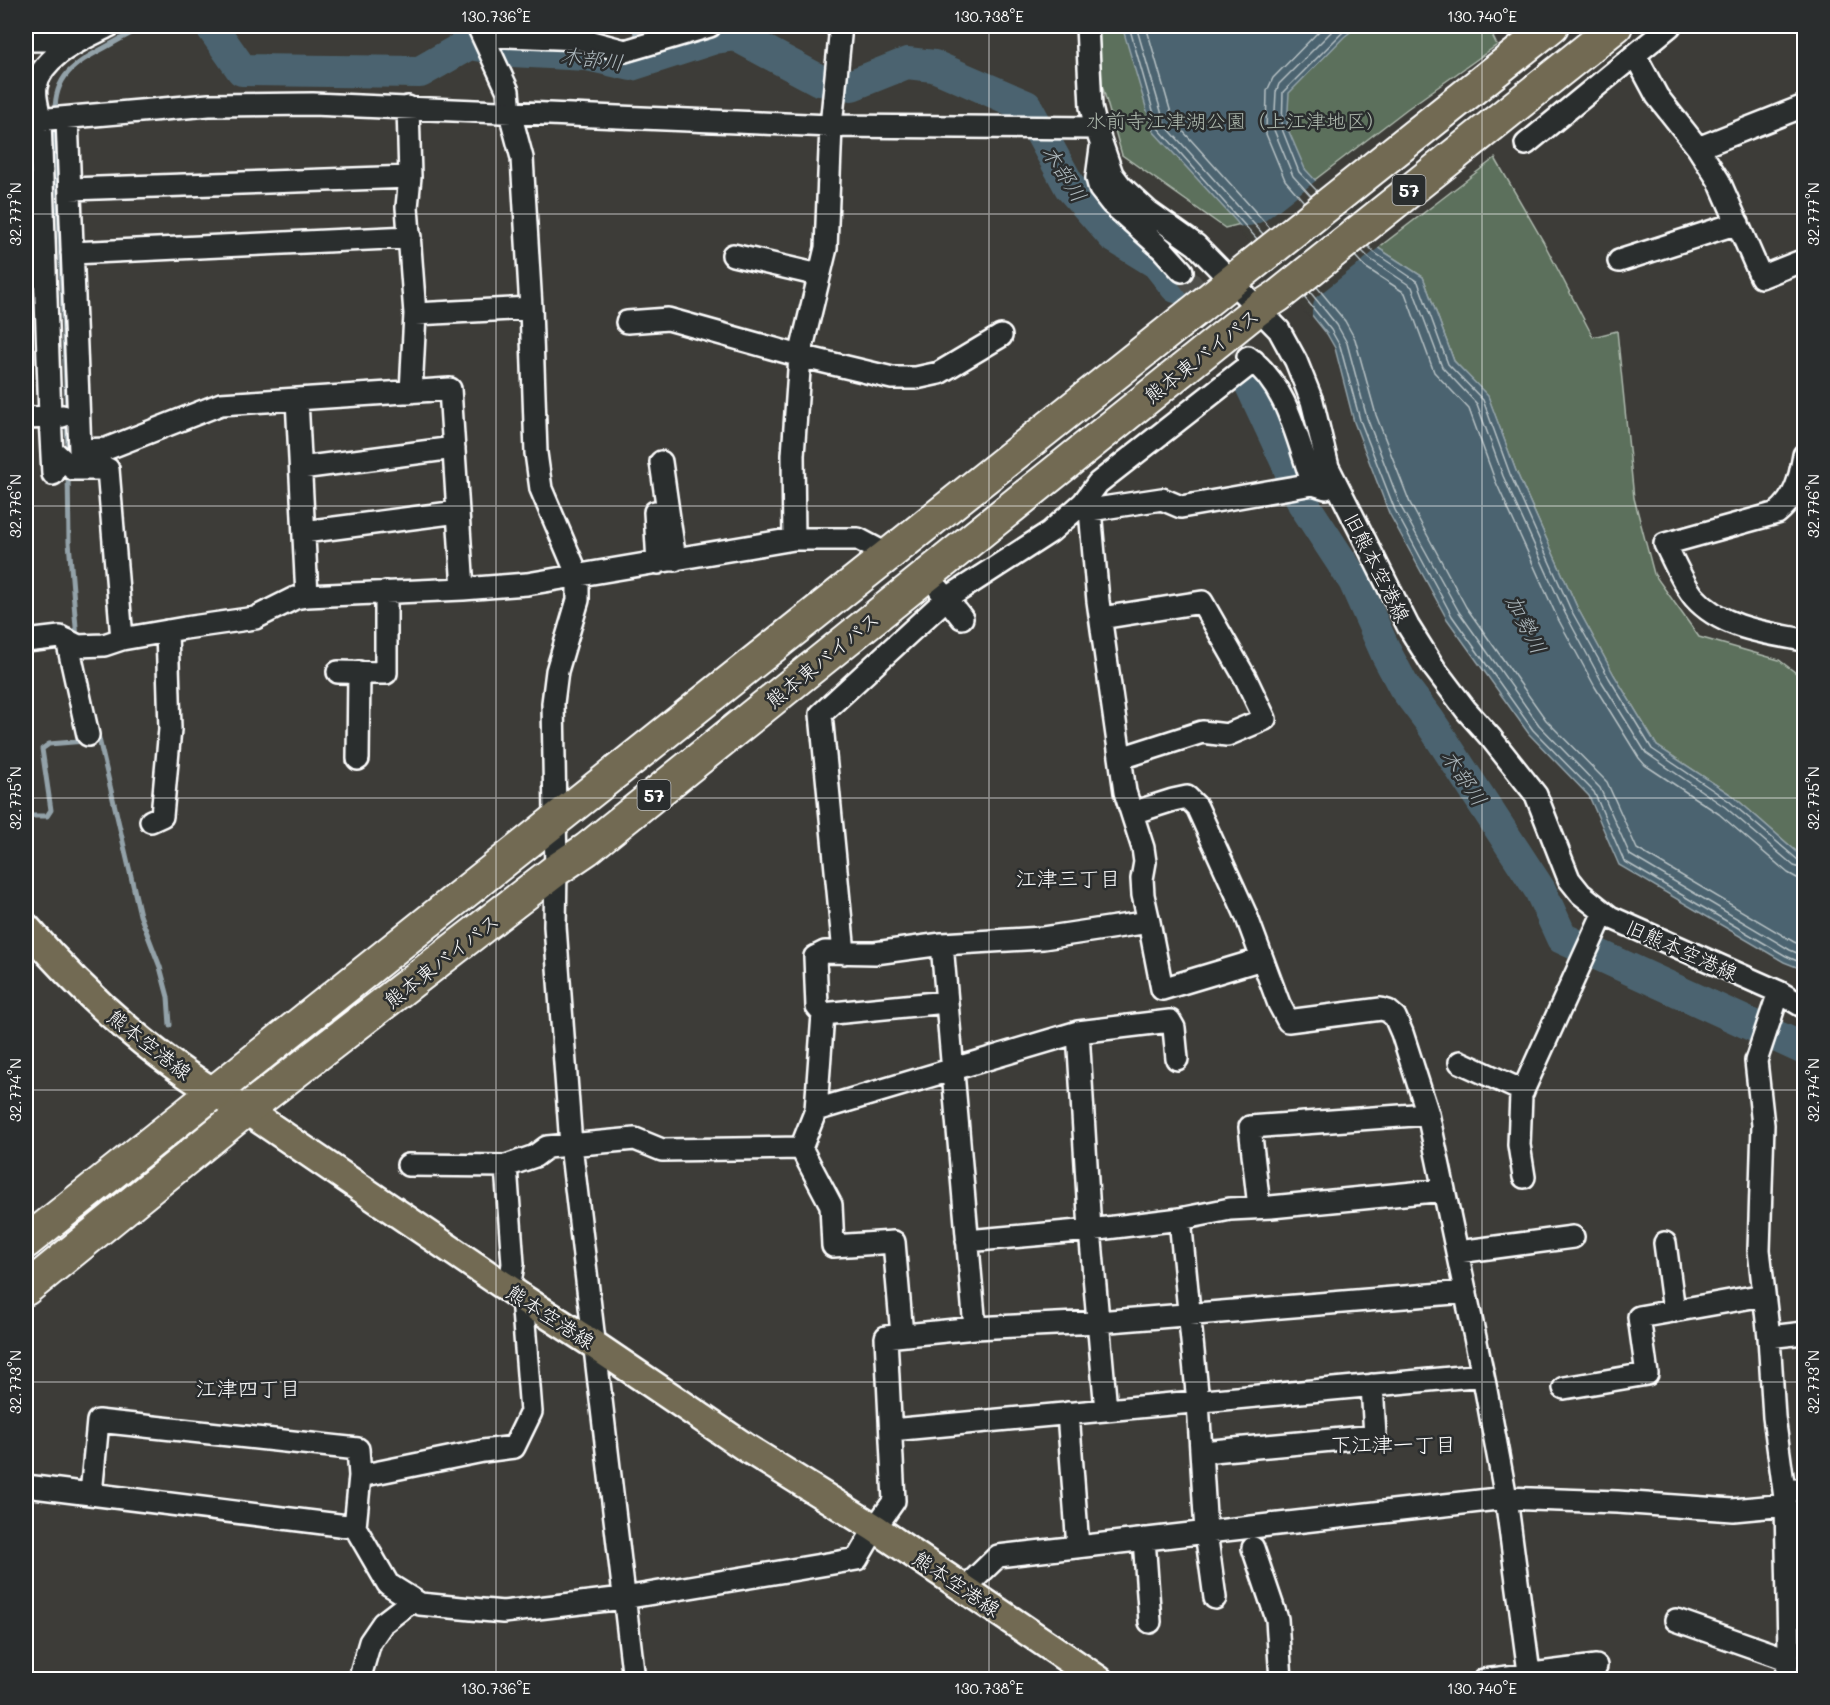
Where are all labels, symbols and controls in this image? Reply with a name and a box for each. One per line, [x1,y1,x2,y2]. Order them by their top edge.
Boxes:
text: 130.736°E [461,6,531,26]
text: 130.738°E [954,6,1024,26]
text: 130.740°E [1447,6,1517,26]
water label: 木部川 [559,41,625,75]
park label: 水前寺江津湖公園（上江津地区） [1086,107,1386,133]
water label: 木部川 [1037,139,1093,207]
road number: 57 [1392,175,1426,205]
text: 32.777°N [5,182,25,246]
text: 32.777°N [1803,182,1823,246]
street label: 熊本東バイパス [1138,302,1264,408]
text: 32.776°N [5,474,25,538]
text: 32.776°N [1803,474,1823,538]
street label: 旧熊本空港線 [1339,508,1417,626]
water label: 加勢川 [1501,590,1553,658]
street label: 熊本東バイパス [760,605,884,713]
water label: 木部川 [1436,743,1494,811]
text: 32.775°N [5,766,25,830]
text: 32.775°N [1803,766,1823,830]
road number: 57 [638,780,670,810]
district label: 江津三丁目 [1016,864,1121,891]
street label: 熊本東バイパス [378,907,504,1013]
street label: 旧熊本空港線 [1622,913,1742,985]
street label: 熊本空港線 [103,1003,197,1085]
text: 32.774°N [5,1058,25,1122]
text: 32.774°N [1803,1058,1823,1122]
street label: 熊本空港線 [502,1278,600,1354]
text: 32.773°N [5,1350,25,1414]
text: 32.773°N [1803,1350,1823,1414]
district label: 江津四丁目 [196,1374,301,1401]
district label: 下江津一丁目 [1330,1430,1456,1457]
street label: 熊本空港線 [908,1544,1006,1622]
text: 130.736°E [461,1678,531,1698]
text: 130.738°E [954,1678,1024,1698]
text: 130.740°E [1447,1678,1517,1698]

